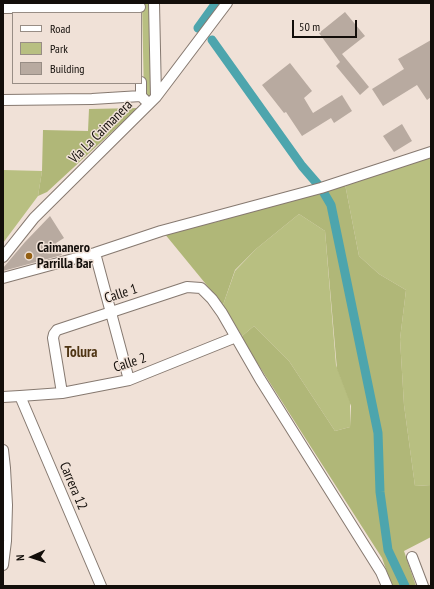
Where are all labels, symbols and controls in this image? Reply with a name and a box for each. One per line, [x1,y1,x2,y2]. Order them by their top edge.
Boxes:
legend [12,12,142,84]
scale bar [294,12,359,38]
text: 50 m [299,19,320,34]
text: Road [50,21,70,36]
text: Park [50,41,68,56]
text: Building [50,61,85,76]
street label: Vía La Caimanera [66,97,136,167]
place label: Caimanero Parrilla Bar [37,240,93,272]
marker: Caimanero Parrilla Bar [24,251,34,261]
street label: Calle 1 [103,281,139,307]
district label: Tolura [64,344,98,362]
street label: Calle 2 [112,350,148,376]
street label: Carrera 12 [55,460,91,512]
north arrow [12,537,52,577]
text: N [13,554,27,561]

